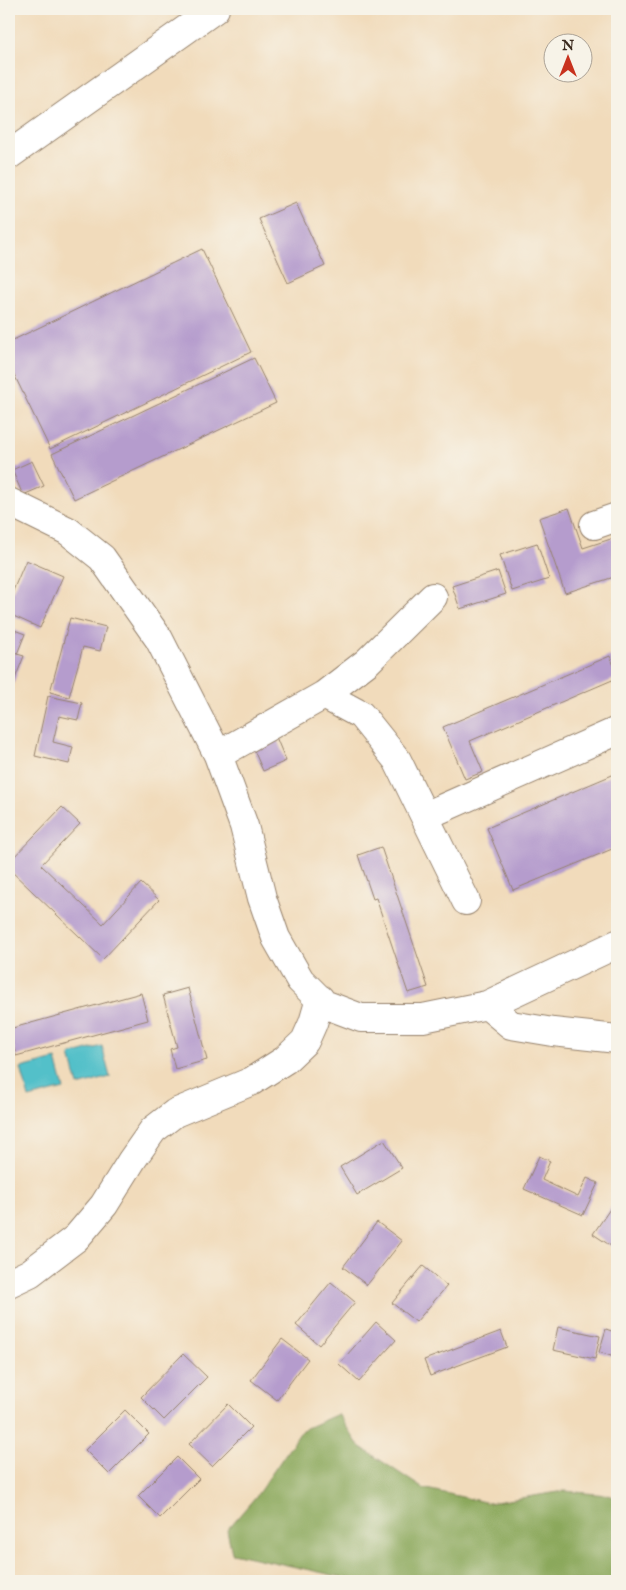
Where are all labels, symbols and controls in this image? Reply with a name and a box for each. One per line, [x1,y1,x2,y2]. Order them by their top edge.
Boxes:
north arrow [544,32,594,82]
text: N [561,37,574,55]

